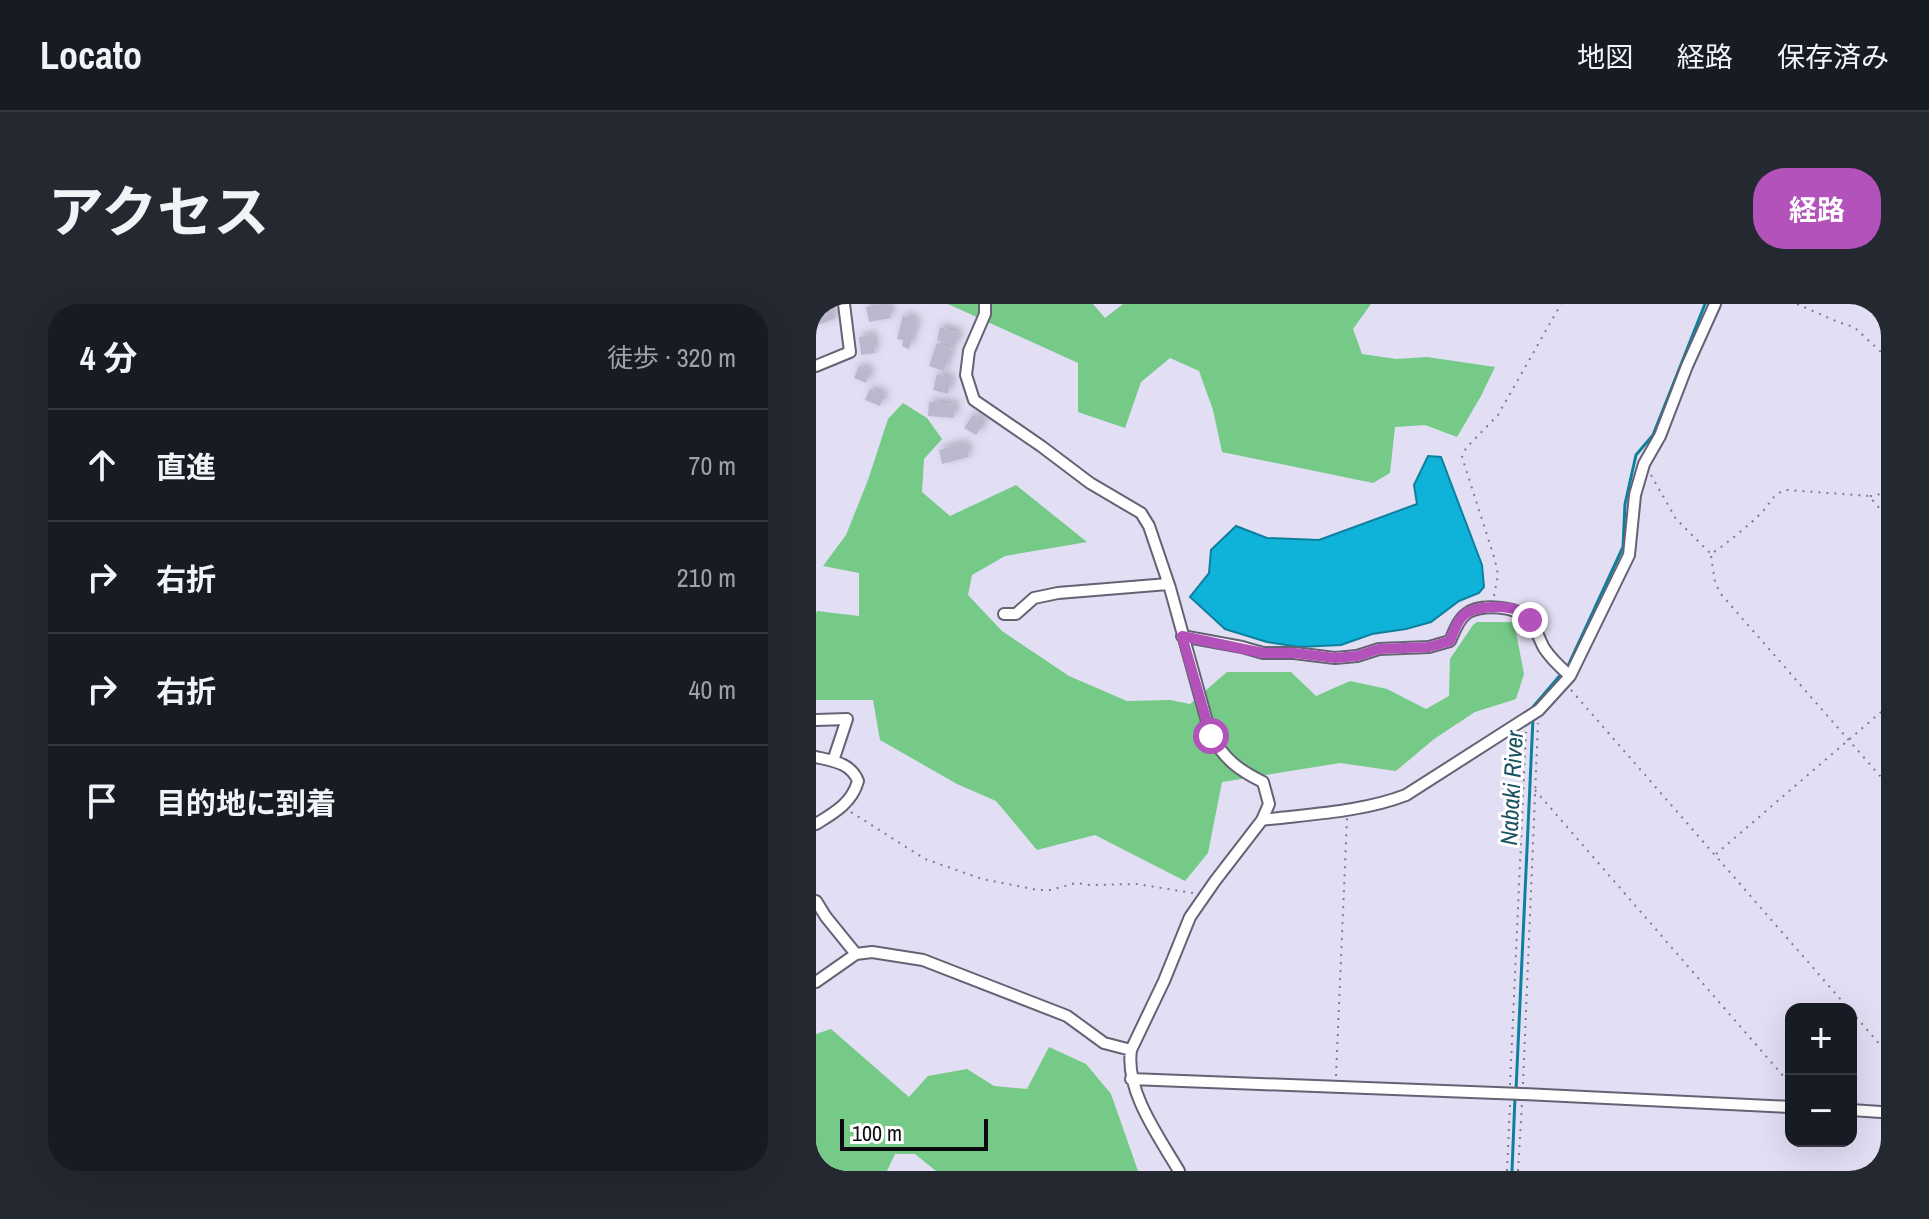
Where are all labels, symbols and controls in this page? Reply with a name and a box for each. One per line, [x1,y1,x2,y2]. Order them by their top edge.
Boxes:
text: Locato [40,30,142,81]
text: 地図 [1577,38,1633,76]
text: 経路 [1677,38,1733,76]
text: 保存済み [1777,38,1889,76]
button: 経路 [1753,168,1881,249]
text: アクセス [48,174,269,249]
text: 4 分 [80,335,137,381]
text: 徒歩 · 320 m [607,340,736,375]
icon: ahead [80,443,124,487]
text: 直進 [156,447,216,487]
text: 70 m [689,448,736,483]
icon: right [80,555,124,599]
text: 右折 [156,559,216,599]
text: 210 m [677,560,736,595]
route end [1512,602,1548,638]
icon: right [80,667,124,711]
text: 右折 [156,671,216,711]
text: 40 m [689,672,736,707]
route start [1193,718,1229,754]
water label: Nabaki River [1492,728,1530,846]
icon: arrive [80,779,124,823]
text: 目的地に到着 [156,783,336,823]
map controls [1785,1003,1857,1147]
button: + [1785,1003,1857,1075]
button: − [1785,1075,1857,1147]
scale bar [840,1115,988,1151]
text: 100 m [852,1118,902,1148]

